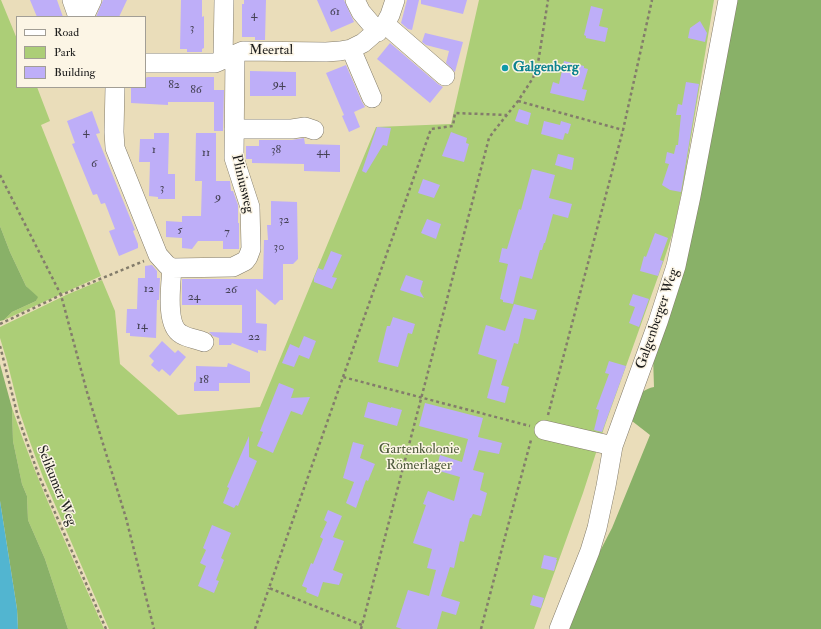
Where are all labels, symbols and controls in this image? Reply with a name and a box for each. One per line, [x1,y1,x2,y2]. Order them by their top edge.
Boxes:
house number: 61 [330,5,340,19]
house number: 4 [251,8,257,22]
legend [16,16,146,88]
house number: 3 [190,21,194,35]
text: Road [54,25,79,40]
street label: Meertal [249,43,293,59]
text: Park [54,45,76,60]
place label: Galgenberg [513,60,579,76]
marker: Galgenberg [500,63,510,73]
text: Building [54,65,95,80]
house number: 94 [273,77,285,91]
house number: 82 [168,78,180,92]
house number: 86 [190,83,202,97]
house number: 4 [83,125,89,139]
house number: 1 [152,143,156,157]
house number: 38 [271,143,281,157]
house number: 44 [317,145,329,159]
house number: 11 [202,146,210,160]
street label: Pliniusweg [227,153,257,215]
house number: 6 [91,157,97,171]
house number: 3 [160,181,164,195]
house number: 9 [215,190,221,204]
house number: 32 [279,213,289,227]
house number: 5 [177,223,183,237]
house number: 7 [224,225,230,239]
house number: 30 [274,240,284,254]
street label: Galgenberger Weg [633,266,683,372]
house number: 12 [144,282,154,296]
house number: 26 [225,283,237,297]
house number: 24 [188,290,200,304]
house number: 14 [137,319,147,333]
house number: 22 [248,330,260,344]
house number: 18 [199,373,209,387]
park label: Gartenkolonie Römerlager [379,442,459,474]
street label: Selikumer Weg [32,443,80,529]

